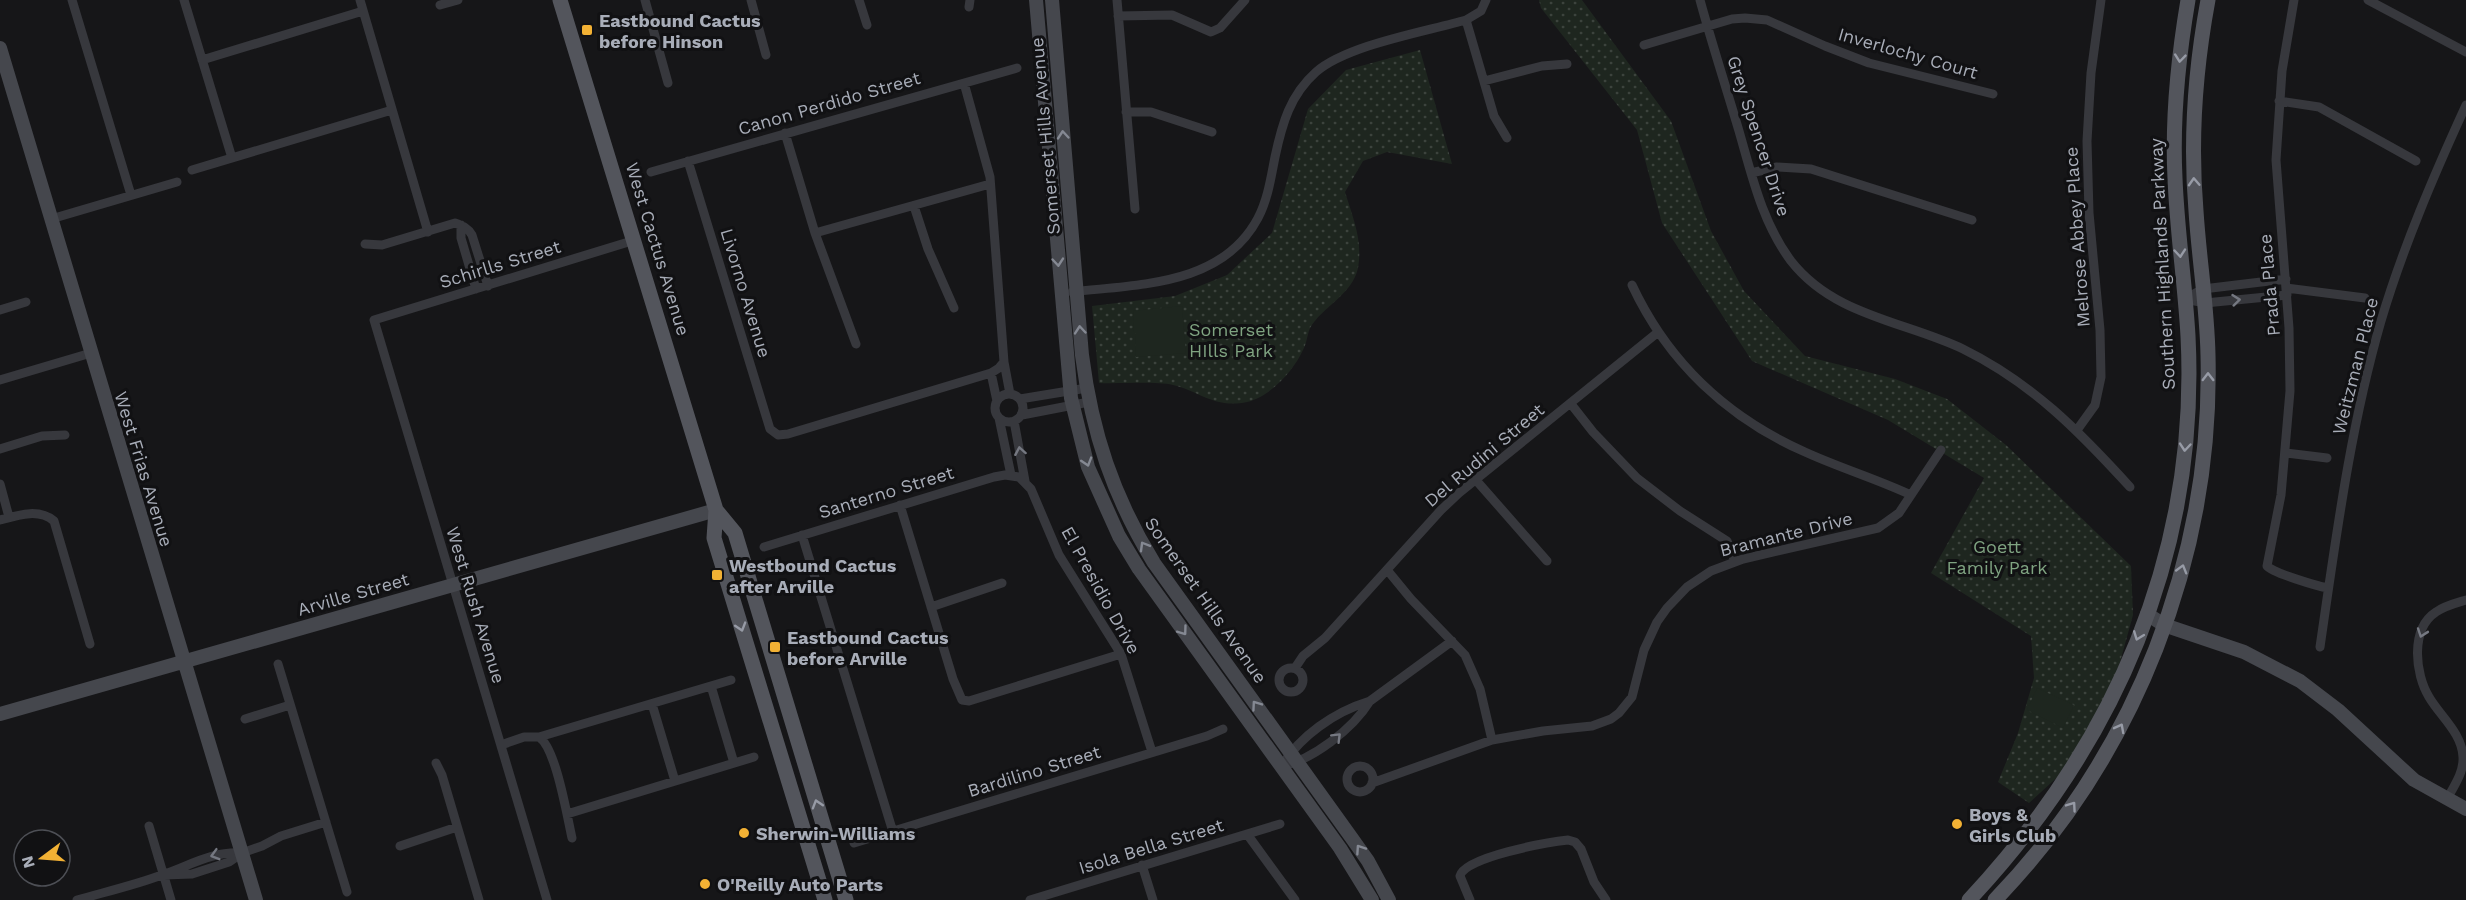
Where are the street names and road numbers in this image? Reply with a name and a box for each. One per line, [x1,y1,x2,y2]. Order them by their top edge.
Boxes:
street label: Inverlochy Court [1836,23,1981,83]
street label: Somerset Hills Avenue [1026,37,1064,235]
street label: Grey Spencer Drive [1723,53,1795,219]
street label: Canon Perdido Street [736,67,923,139]
street label: Southern Highlands Parkway [2145,137,2179,390]
street label: Melrose Abbey Place [2060,146,2094,328]
street label: West Cactus Avenue [622,160,694,338]
street label: Livorno Avenue [716,226,776,360]
street label: Prada Place [2254,233,2284,337]
street label: Schirlls Street [437,235,564,292]
street label: Weitzman Place [2328,295,2382,437]
street label: West Frias Avenue [110,389,178,549]
street label: Del Rudini Street [1420,399,1548,511]
street label: Santerno Street [816,461,956,523]
street label: Bramante Drive [1717,507,1855,561]
street label: Somerset Hills Avenue [1141,513,1271,687]
street label: El Presidio Drive [1057,522,1145,658]
street label: West Rush Avenue [442,524,510,686]
street label: Arville Street [295,568,412,620]
street label: Bardilino Street [965,741,1103,801]
street label: Isola Bella Street [1076,814,1226,878]

